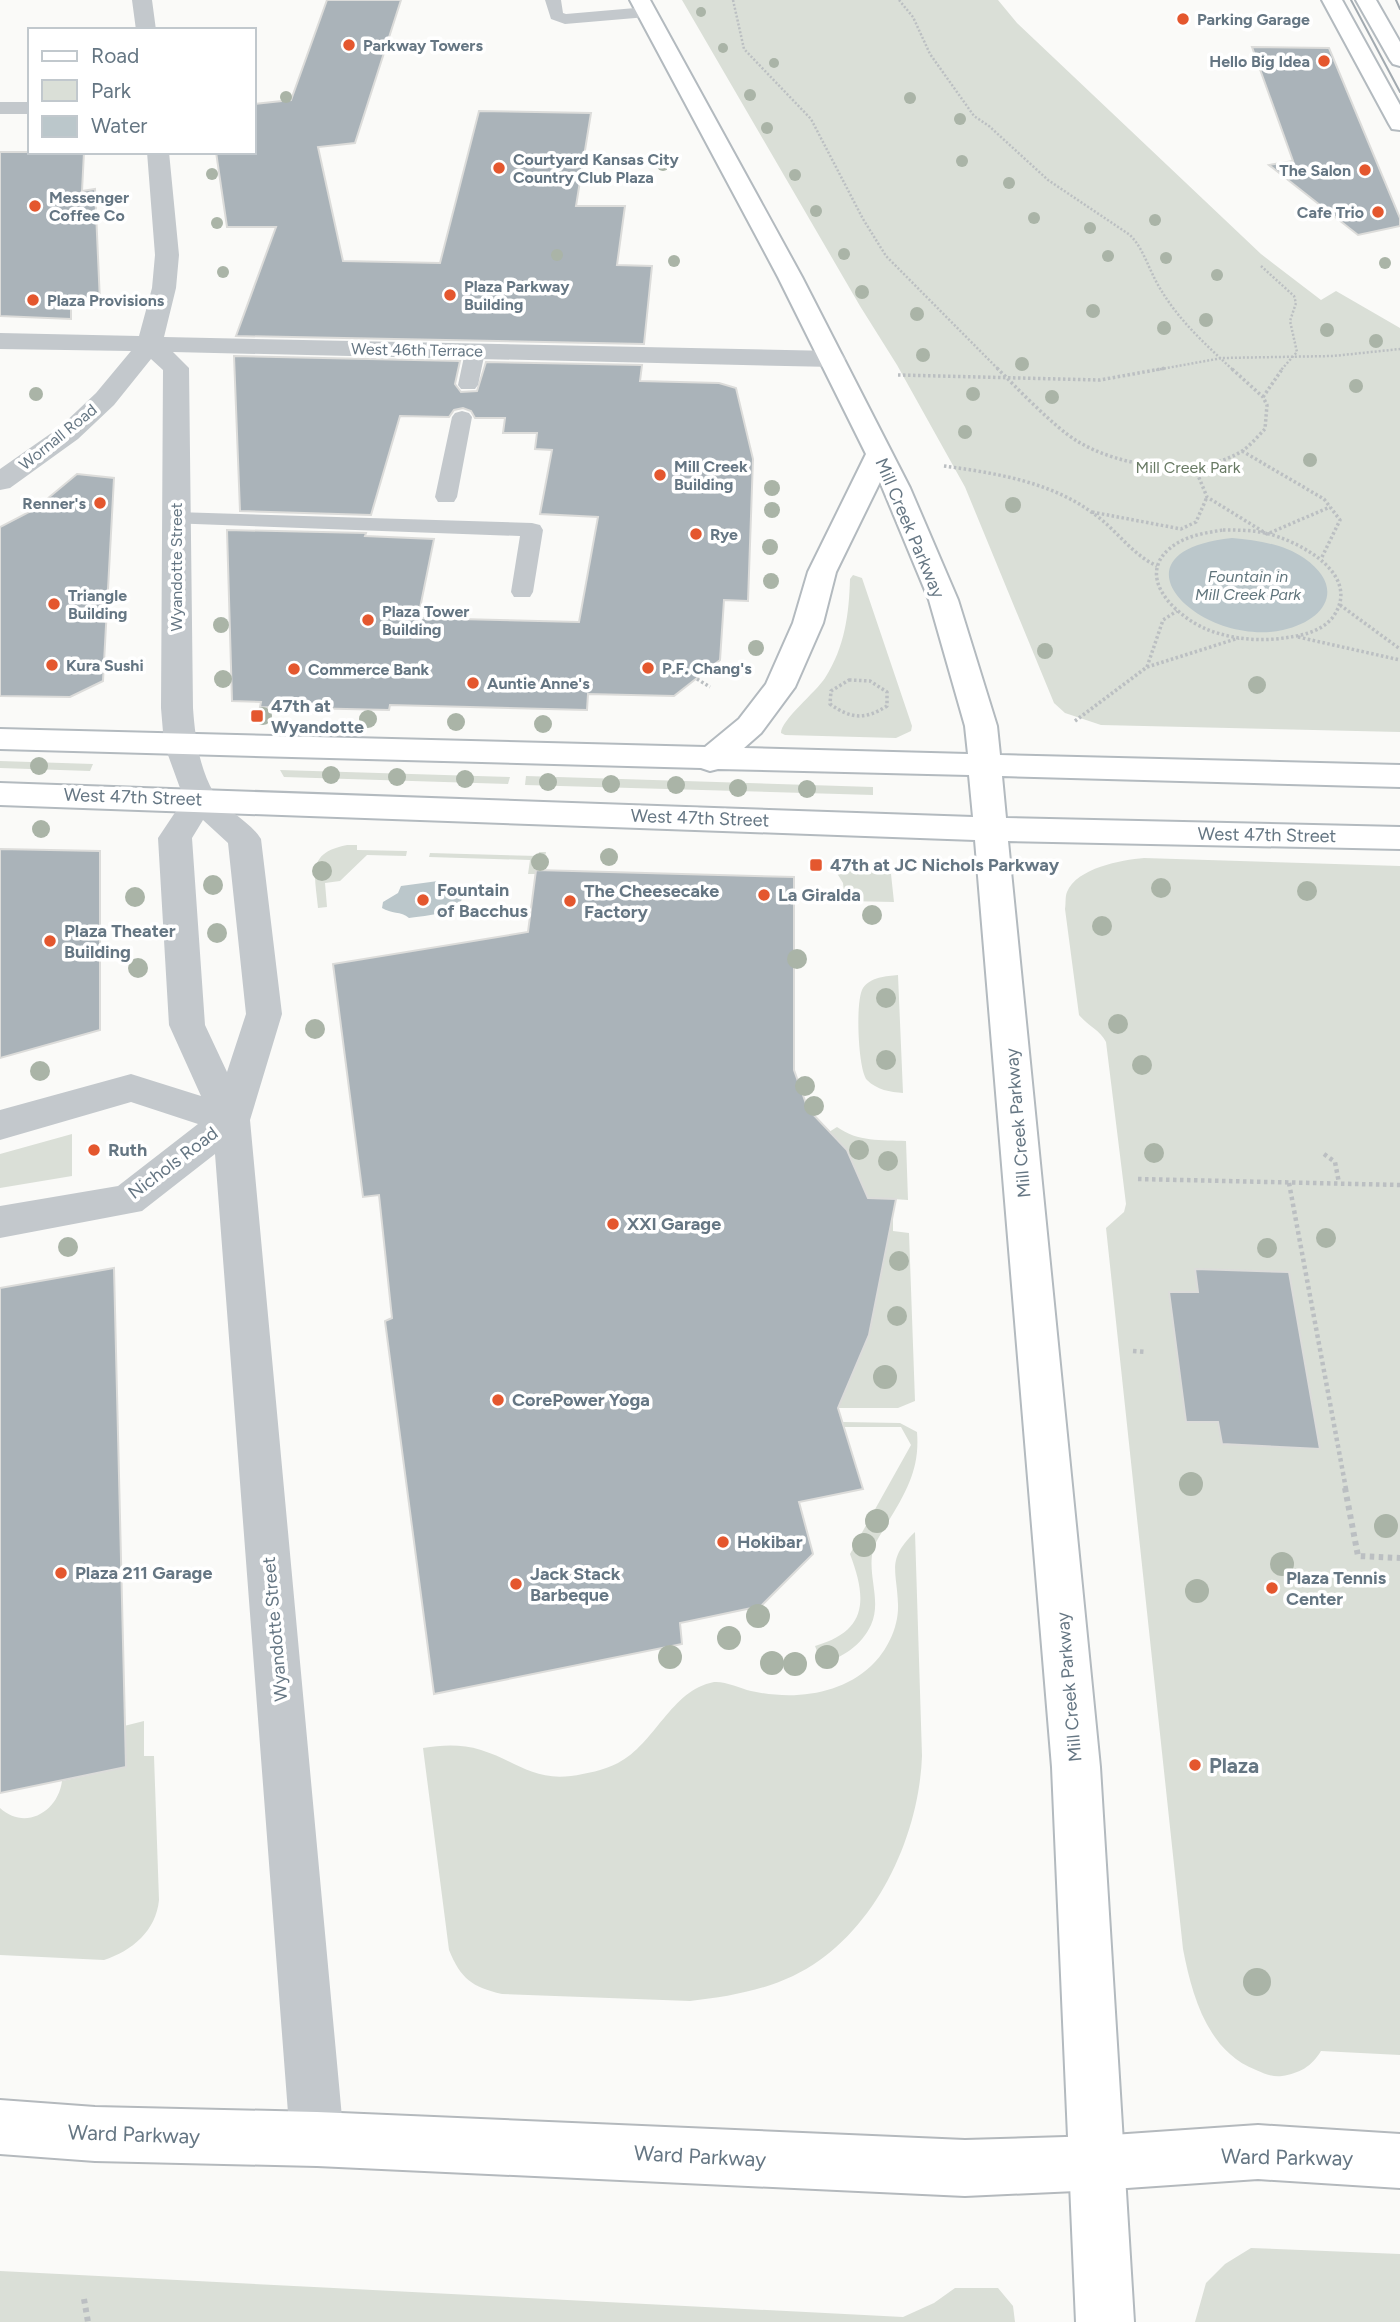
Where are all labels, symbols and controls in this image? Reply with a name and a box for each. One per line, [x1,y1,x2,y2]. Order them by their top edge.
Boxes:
place label: Parking Garage [1197,10,1310,29]
marker: Parking Garage [1175,11,1191,27]
legend [28,28,256,154]
place label: Parkway Towers [363,36,483,55]
marker: Parkway Towers [341,37,357,53]
text: Road [91,43,139,68]
place label: Hello Big Idea [1209,52,1310,71]
marker: Hello Big Idea [1316,53,1332,69]
text: Park [91,78,132,103]
text: Water [91,113,147,138]
place label: Courtyard Kansas City Country Club Plaza [513,150,680,187]
marker: Courtyard Kansas City Country Club Plaza [491,160,507,176]
place label: The Salon [1279,161,1351,180]
marker: The Salon [1357,162,1373,178]
place label: Messenger Coffee Co [49,188,129,225]
marker: Messenger Coffee Co [27,198,43,214]
place label: Cafe Trio [1297,203,1364,222]
marker: Cafe Trio [1370,204,1386,220]
place label: Plaza Parkway Building [464,277,570,314]
marker: Plaza Parkway Building [442,287,458,303]
place label: Plaza Provisions [47,291,165,310]
marker: Plaza Provisions [25,292,41,308]
street label: West 46th Terrace [351,339,483,361]
street label: Wornall Road [15,400,101,474]
street label: Mill Creek Parkway [871,455,950,602]
place label: Mill Creek Building [674,457,748,494]
park label: Mill Creek Park [1136,458,1241,477]
marker: Mill Creek Building [652,467,668,483]
place label: Renner's [22,494,87,513]
marker: Renner's [92,495,108,511]
street label: Wyandotte Street [167,503,186,631]
place label: Rye [710,525,738,544]
marker: Rye [688,526,704,542]
water label: Fountain in Mill Creek Park [1195,567,1302,604]
place label: Triangle Building [68,586,127,623]
marker: Triangle Building [46,596,62,612]
place label: Plaza Tower Building [382,602,469,639]
marker: Plaza Tower Building [360,612,376,628]
place label: Kura Sushi [66,656,144,675]
marker: Kura Sushi [44,657,60,673]
place label: P.F. Chang's [662,659,752,678]
place label: Commerce Bank [308,660,430,679]
marker: P.F. Chang's [640,660,656,676]
marker: Commerce Bank [286,661,302,677]
place label: Auntie Anne's [487,674,590,693]
marker: Auntie Anne's [465,675,481,691]
place label: 47th at Wyandotte [271,695,364,738]
marker: 47th at Wyandotte [249,708,265,724]
street label: West 47th Street [63,784,203,810]
street label: West 47th Street [630,805,770,831]
street label: West 47th Street [1198,823,1337,847]
place label: 47th at JC Nichols Parkway [830,854,1060,876]
marker: 47th at JC Nichols Parkway [808,857,824,873]
place label: Fountain of Bacchus [437,879,529,922]
place label: The Cheesecake Factory [584,880,719,923]
place label: La Giralda [778,884,861,906]
marker: La Giralda [756,887,772,903]
marker: Fountain of Bacchus [415,892,431,908]
marker: The Cheesecake Factory [562,893,578,909]
place label: Plaza Theater Building [64,920,176,963]
marker: Plaza Theater Building [42,933,58,949]
street label: Mill Creek Parkway [1000,1047,1036,1199]
street label: Nichols Road [124,1122,222,1204]
place label: Ruth [108,1139,147,1161]
marker: Ruth [86,1142,102,1158]
place label: XXI Garage [627,1213,721,1235]
marker: XXI Garage [605,1216,621,1232]
place label: CorePower Yoga [512,1389,650,1411]
marker: CorePower Yoga [490,1392,506,1408]
place label: Hokibar [737,1531,803,1553]
marker: Hokibar [715,1534,731,1550]
street label: Wyandotte Street [258,1556,292,1702]
place label: Plaza 211 Garage [75,1562,212,1584]
place label: Jack Stack Barbeque [530,1563,621,1606]
marker: Plaza 211 Garage [53,1565,69,1581]
place label: Plaza Tennis Center [1286,1567,1387,1610]
marker: Jack Stack Barbeque [508,1576,524,1592]
marker: Plaza Tennis Center [1264,1580,1280,1596]
street label: Mill Creek Parkway [1051,1611,1087,1763]
place label: Plaza [1209,1753,1259,1778]
marker: Plaza [1187,1757,1203,1773]
street label: Ward Parkway [67,2119,201,2149]
street label: Ward Parkway [633,2140,767,2172]
street label: Ward Parkway [1221,2143,1353,2171]

